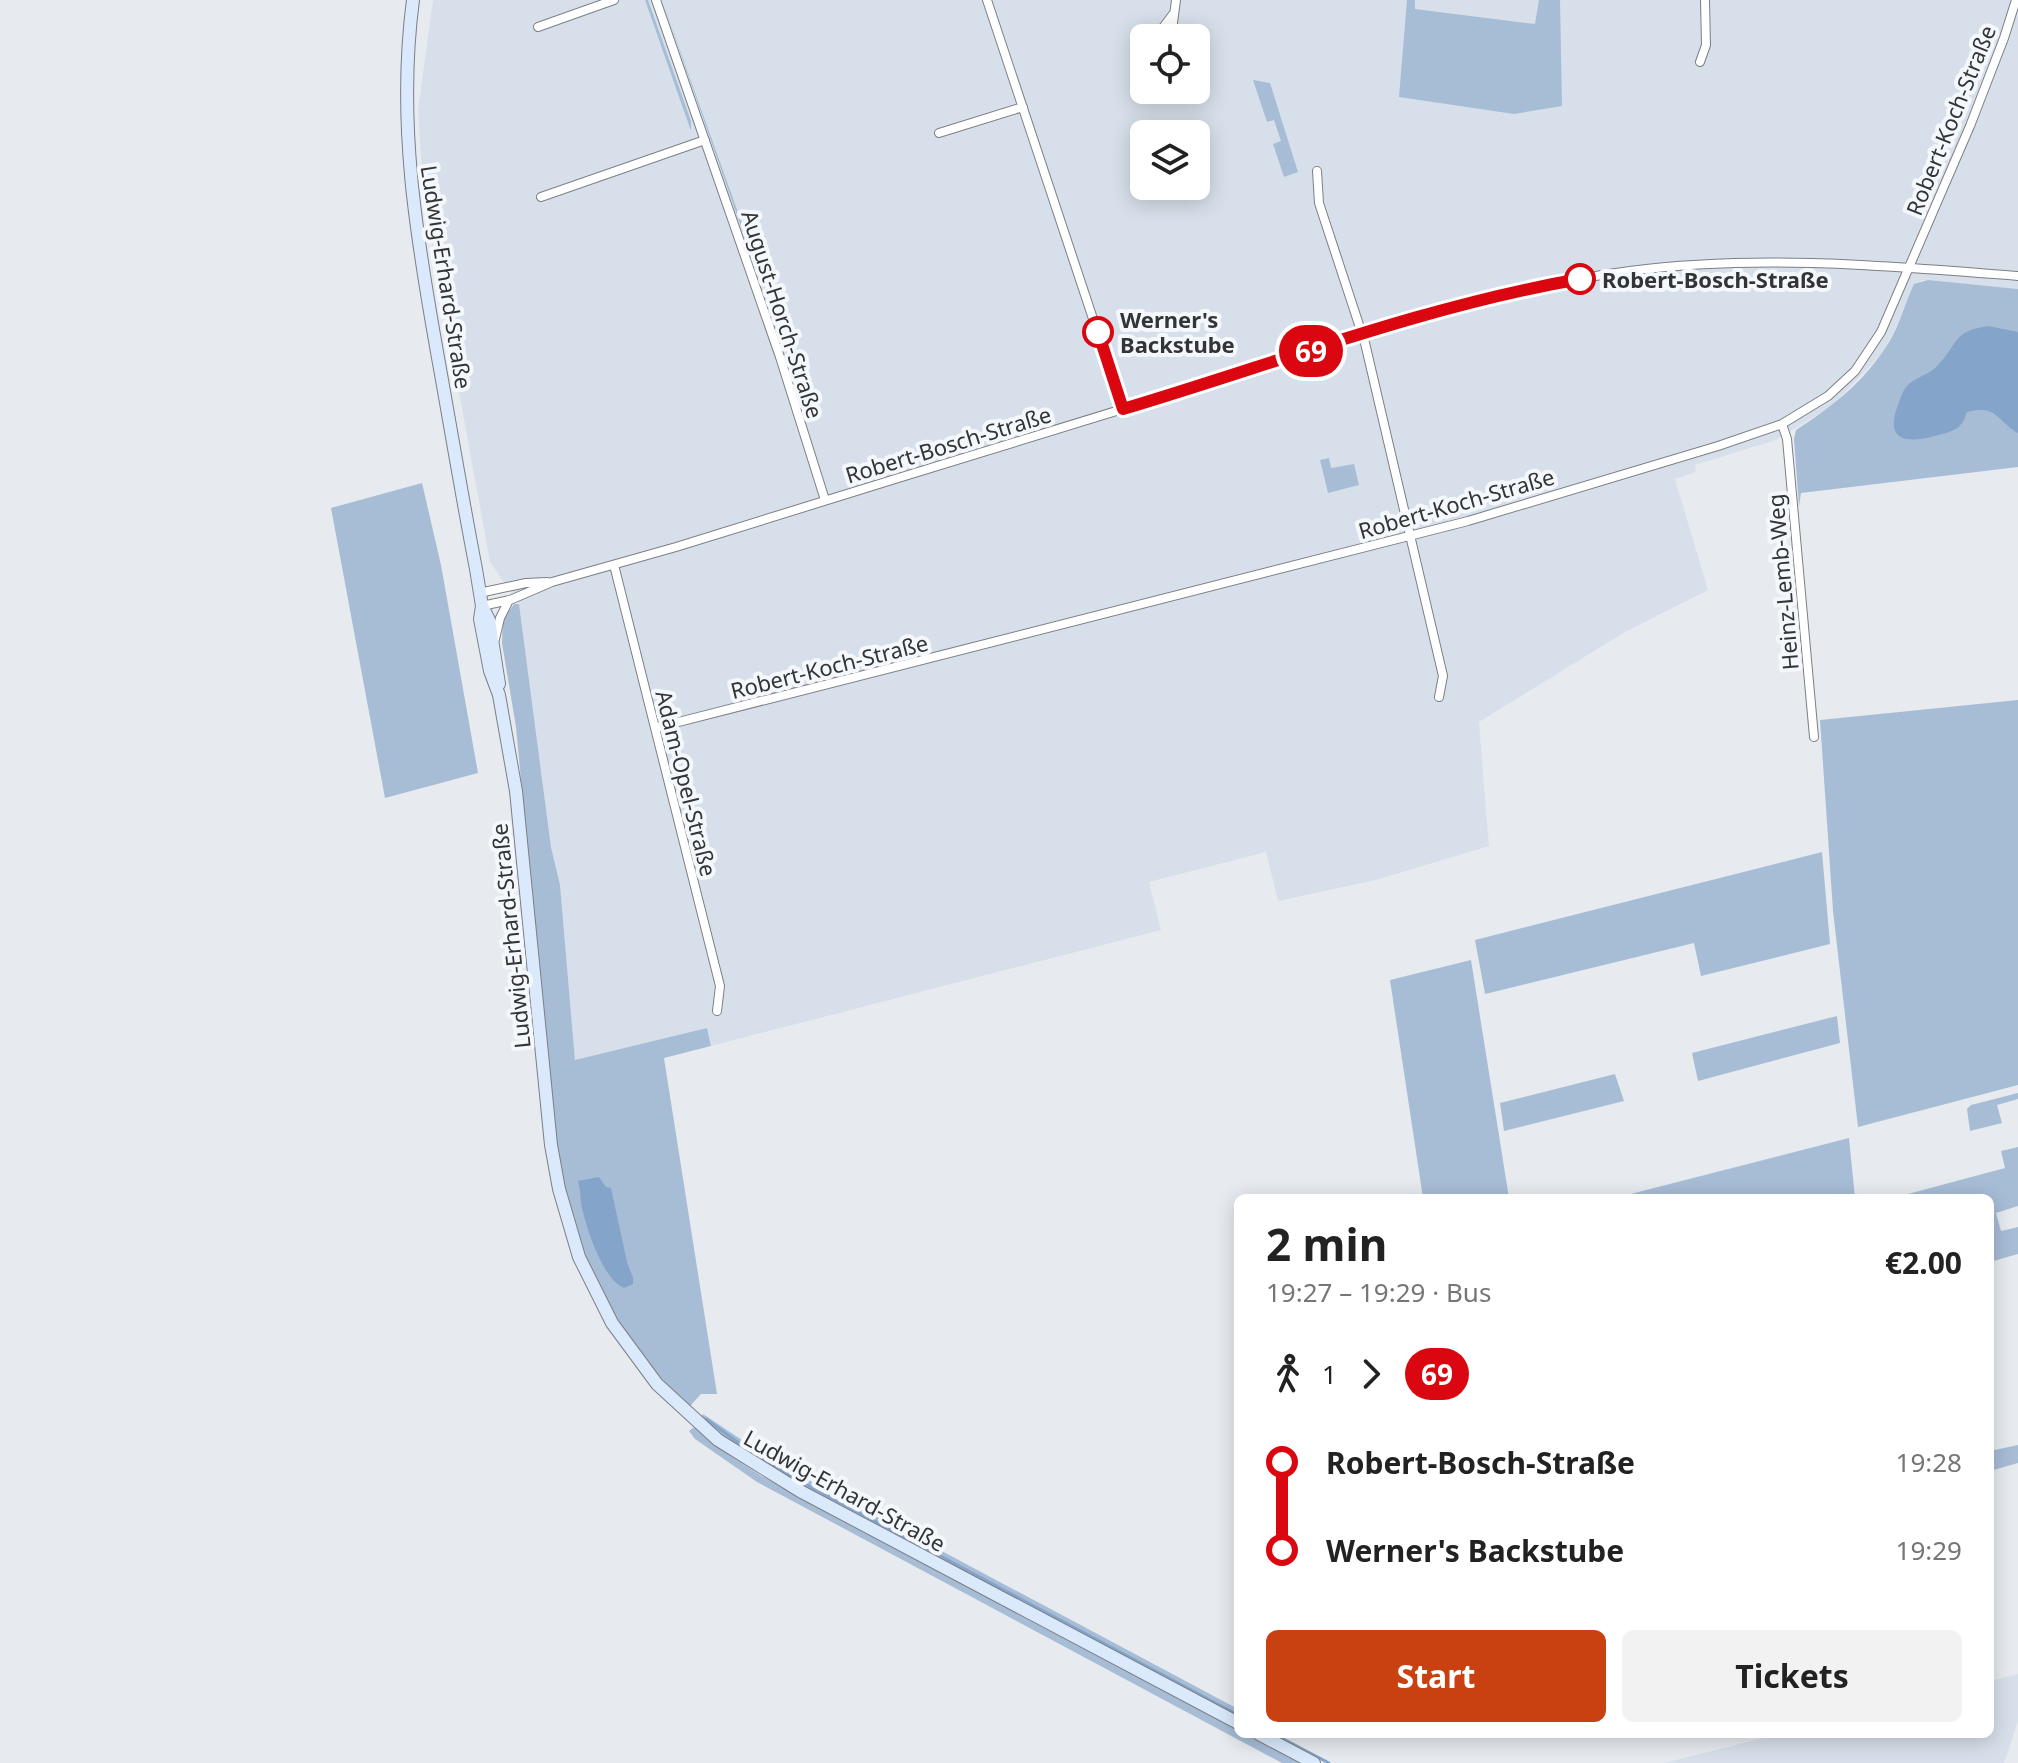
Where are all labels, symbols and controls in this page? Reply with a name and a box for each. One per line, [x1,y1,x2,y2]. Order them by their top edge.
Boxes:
street label: Robert-Koch-Straße [1898,20,2002,220]
map controls [1130,24,1210,200]
button: locate [1130,24,1210,104]
button: layers [1130,120,1210,200]
street label: Ludwig-Erhard-Straße [415,163,479,391]
street label: August-Horch-Straße [735,206,831,422]
marker: Robert-Bosch-Straße [1565,264,1595,294]
place label: Robert-Bosch-Straße [1602,264,1829,294]
place label: Werner's Backstube [1120,304,1235,359]
marker: Werner's Backstube [1083,317,1113,347]
line badge: 69 [1275,325,1347,377]
text: 69 [1295,332,1327,370]
street label: Robert-Bosch-Straße [841,398,1055,490]
street label: Robert-Koch-Straße [1355,461,1557,545]
street label: Heinz-Lemb-Weg [1759,493,1805,671]
street label: Robert-Koch-Straße [727,627,931,705]
street label: Adam-Opel-Straße [649,687,725,879]
street label: Ludwig-Erhard-Straße [483,822,537,1050]
text: 2 min [1266,1214,1387,1274]
text: €2.00 [1885,1242,1962,1283]
text: 19:27 – 19:29 · Bus [1266,1274,1491,1310]
icon: walk [1266,1352,1310,1396]
icon: forward [1349,1352,1393,1396]
text: 69 [1421,1355,1453,1393]
text: 1 [1322,1356,1337,1392]
street label: Ludwig-Erhard-Straße [739,1422,951,1558]
text: Robert-Bosch-Straße [1326,1442,1635,1483]
text: 19:28 [1896,1444,1962,1480]
text: Werner's Backstube [1326,1530,1624,1571]
text: 19:29 [1896,1532,1962,1568]
button: Start [1266,1630,1606,1722]
button: Tickets [1622,1630,1962,1722]

